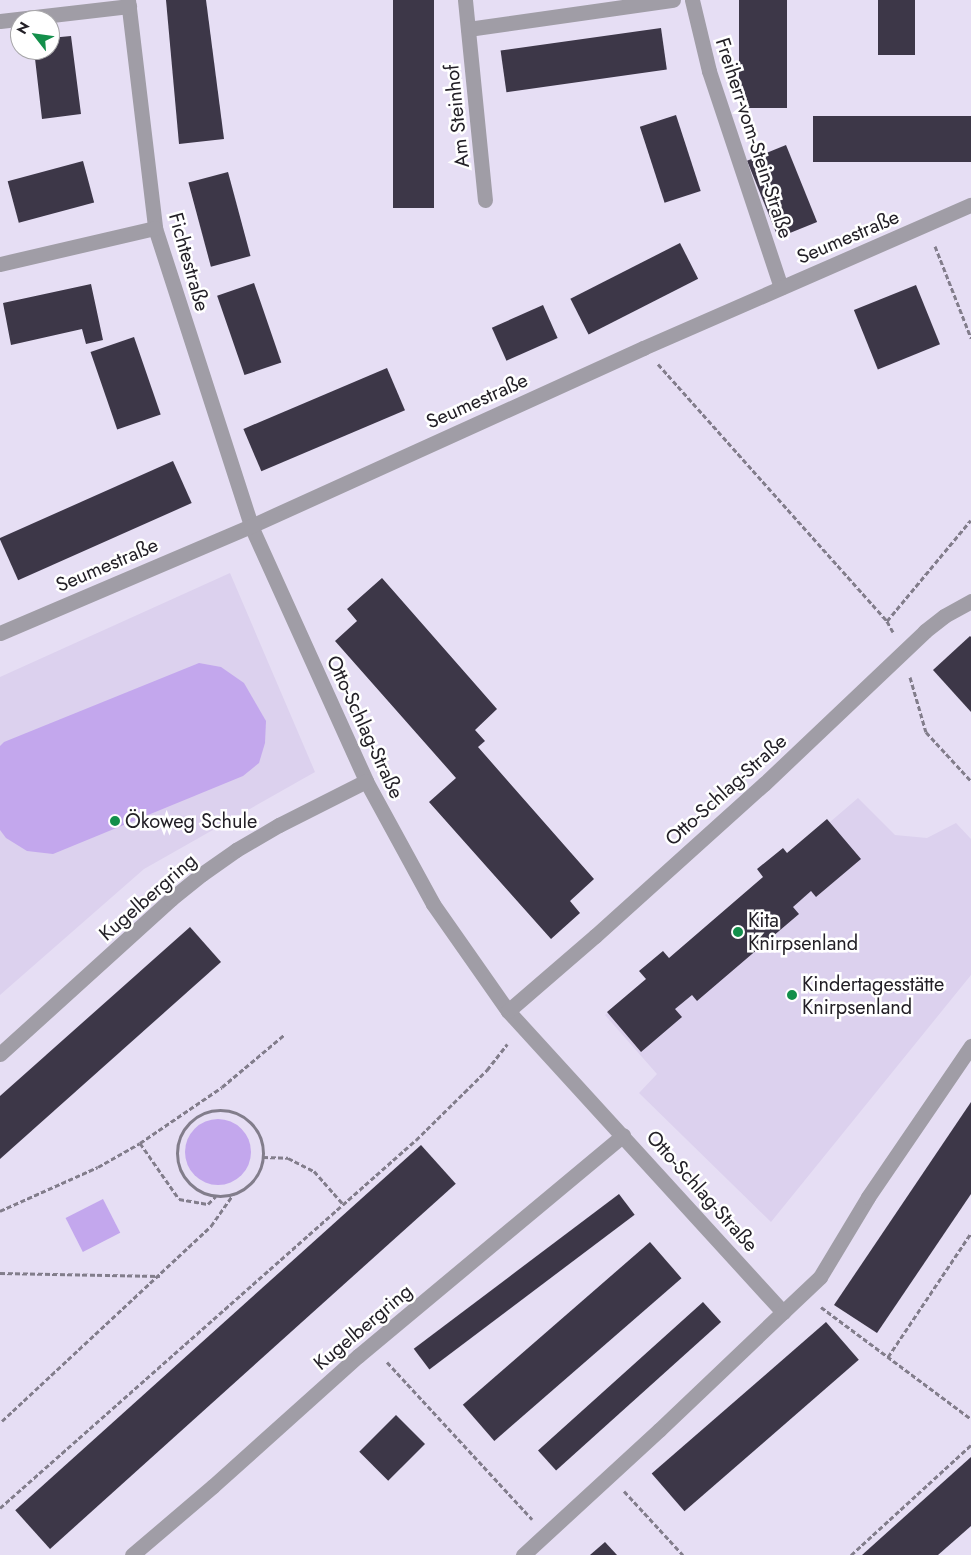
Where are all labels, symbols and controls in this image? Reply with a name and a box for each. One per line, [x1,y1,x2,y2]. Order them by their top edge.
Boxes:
north arrow [10,10,60,60]
text: N [11,18,34,38]
street label: Freiherr-vom-Stein-Straße [710,35,798,241]
street label: Am Steinhof [440,63,474,169]
street label: Seumestraße [793,205,903,269]
street label: Fichtestraße [164,210,214,314]
street label: Seumestraße [423,368,531,434]
street label: Seumestraße [52,533,162,597]
street label: Otto-Schlag-Straße [321,652,409,802]
street label: Otto-Schlag-Straße [660,729,792,851]
place label: Ökoweg Schule [125,809,257,833]
marker: Ökoweg Schule [109,815,121,827]
street label: Kugelbergring [94,848,202,946]
place label: Kita Knirpsenland [748,908,858,955]
marker: Kita Knirpsenland [732,926,744,938]
place label: Kindertagesstätte Knirpsenland [802,972,944,1019]
marker: Kindertagesstätte Knirpsenland [786,989,798,1001]
street label: Otto-Schlag-Straße [641,1125,763,1257]
street label: Kugelbergring [309,1279,417,1375]

